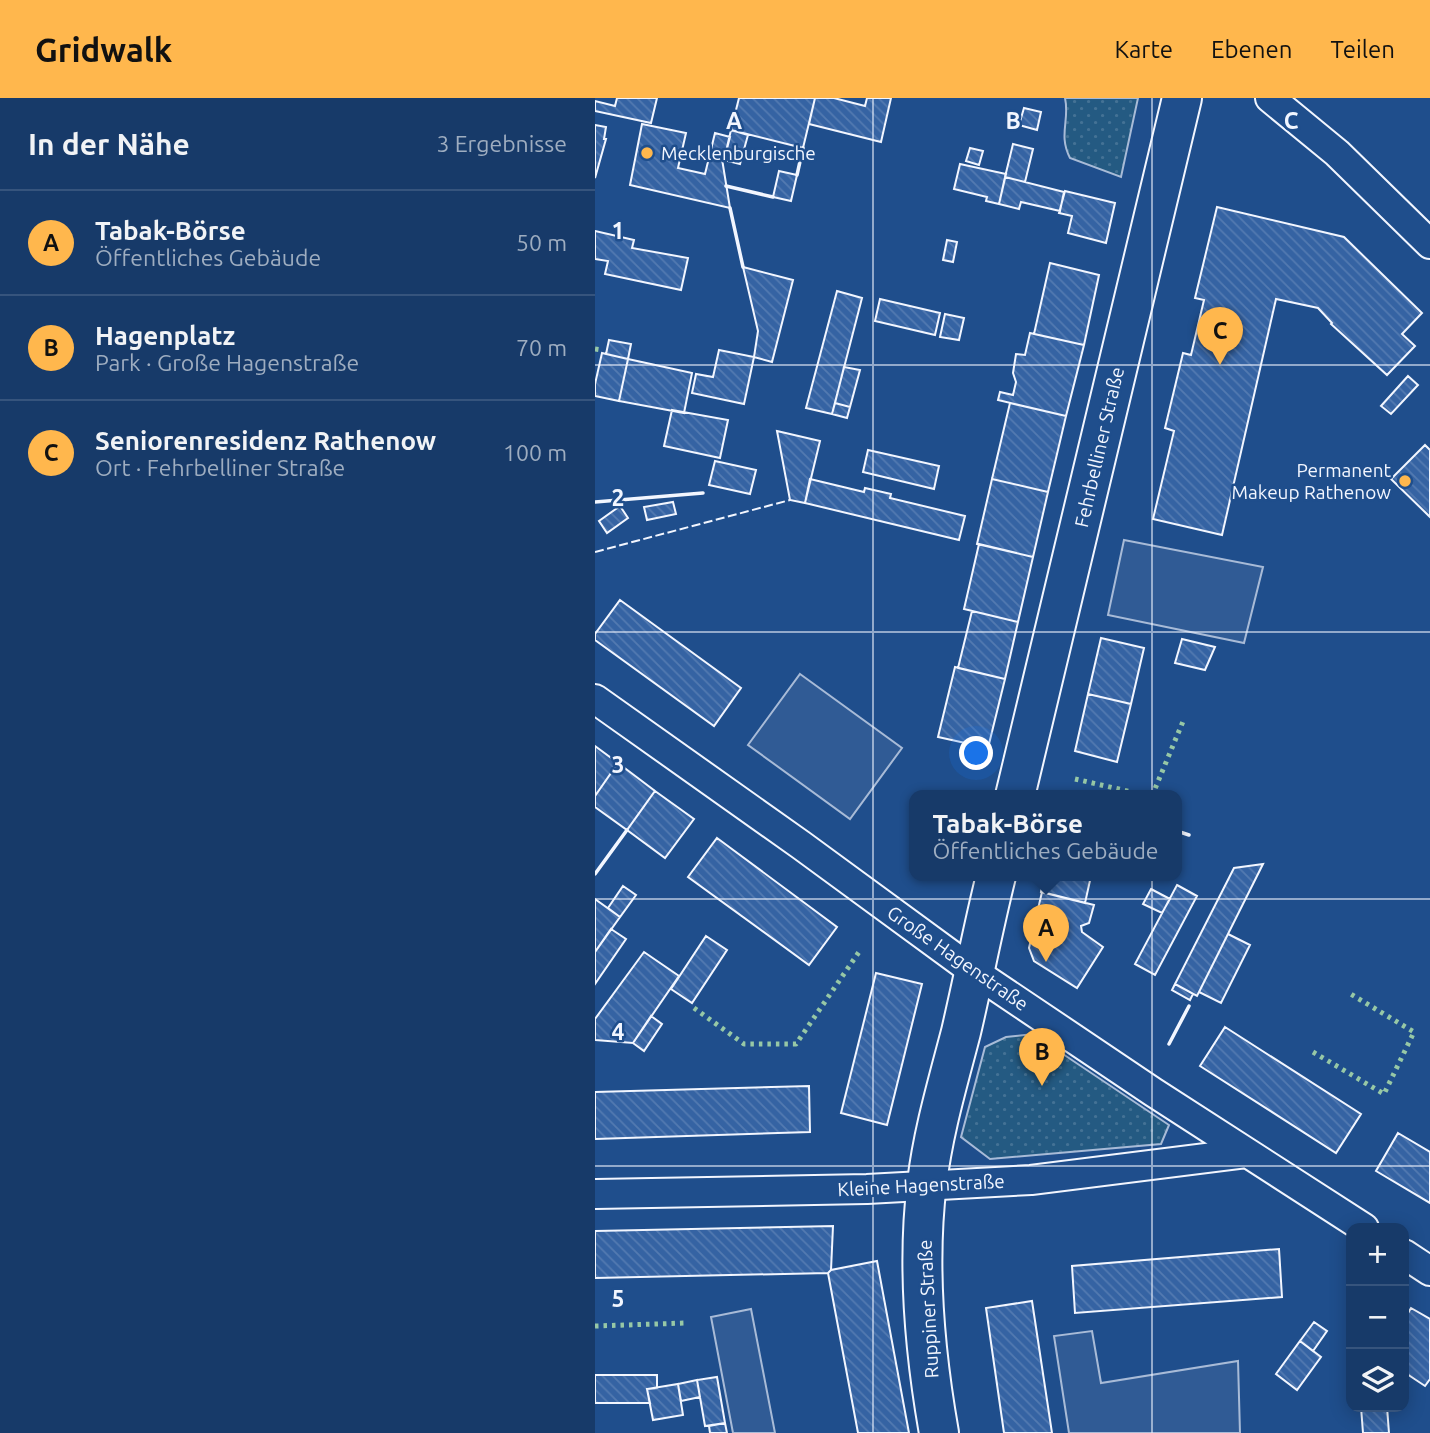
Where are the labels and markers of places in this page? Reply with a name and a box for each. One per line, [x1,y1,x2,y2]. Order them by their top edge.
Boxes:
place label: Mecklenburgische [661,142,816,164]
marker: Mecklenburgische [639,145,655,161]
pin: C [1197,307,1243,365]
place label: Permanent Makeup Rathenow [1232,459,1392,503]
marker: Permanent Makeup Rathenow [1397,473,1413,489]
pin: A [1023,904,1069,962]
pin: B [1019,1028,1065,1086]

